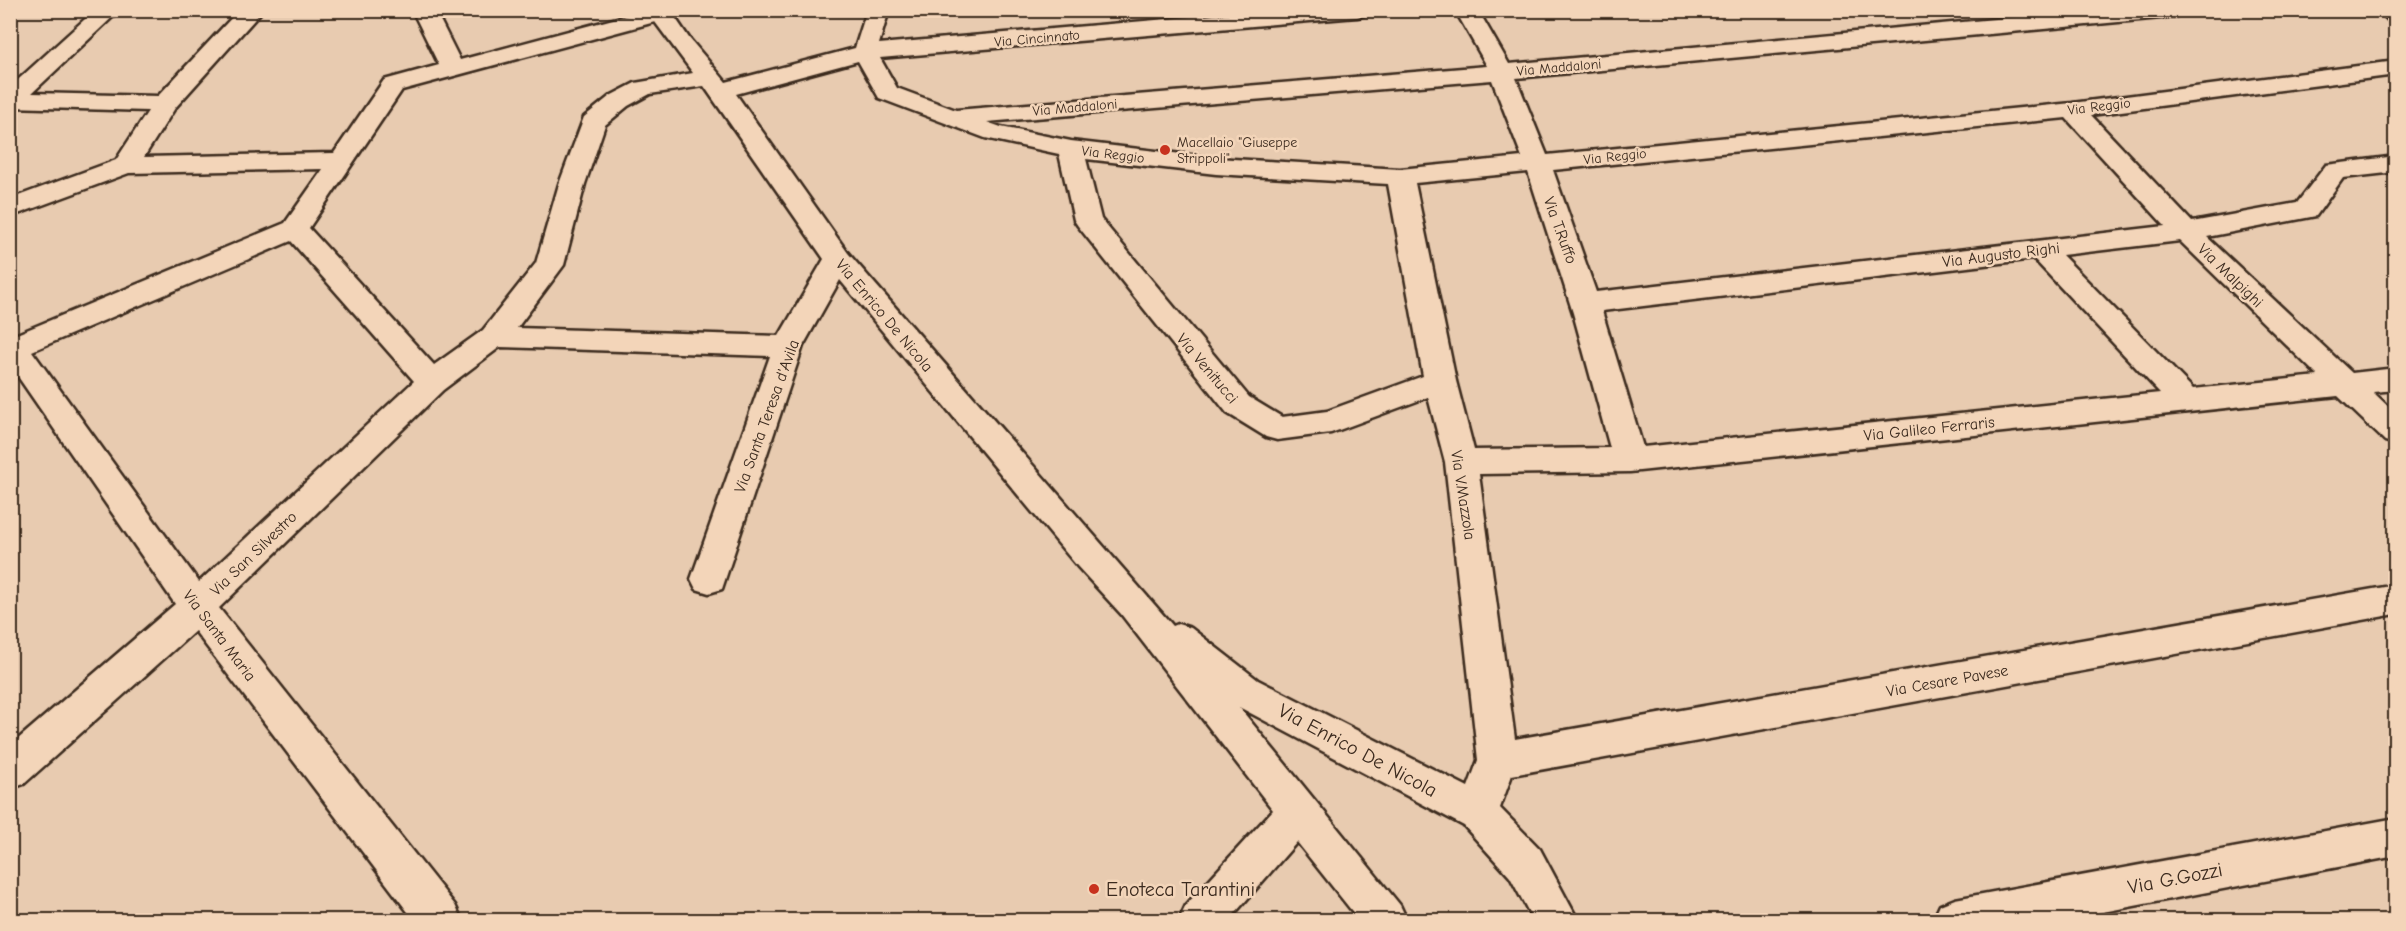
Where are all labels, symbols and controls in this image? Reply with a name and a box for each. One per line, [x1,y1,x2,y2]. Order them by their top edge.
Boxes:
street label: Via Cincinnato [994,26,1080,51]
street label: Via Maddaloni [1516,55,1602,80]
street label: Via Reggio [2067,94,2131,119]
street label: Via Maddaloni [1032,95,1118,120]
place label: Macellaio "Giuseppe Strippoli" [1177,134,1297,167]
street label: Via Reggio [1081,142,1145,167]
marker: Macellaio "Giuseppe Strippoli" [1158,143,1172,157]
street label: Via Reggio [1583,145,1647,168]
street label: Via T.Ruffo [1540,194,1580,266]
street label: Via Augusto Righi [1941,239,2061,271]
street label: Via Malpighi [2194,240,2267,311]
street label: Via Enrico De Nicola [832,256,937,376]
street label: Via Venitucci [1173,330,1242,407]
street label: Via Santa Teresa d'Avila [731,337,803,495]
street label: Via Galileo Ferraris [1863,413,1996,445]
street label: Via V.Mazzola [1447,449,1479,541]
street label: Via San Silvestro [207,508,301,600]
street label: Via Santa Maria [179,587,259,685]
street label: Via Cesare Pavese [1885,661,2010,701]
street label: Via Enrico De Nicola [1274,699,1441,802]
street label: Via G.Gozzi [2126,858,2224,899]
place label: Enoteca Tarantini [1106,878,1255,901]
marker: Enoteca Tarantini [1087,882,1101,896]

